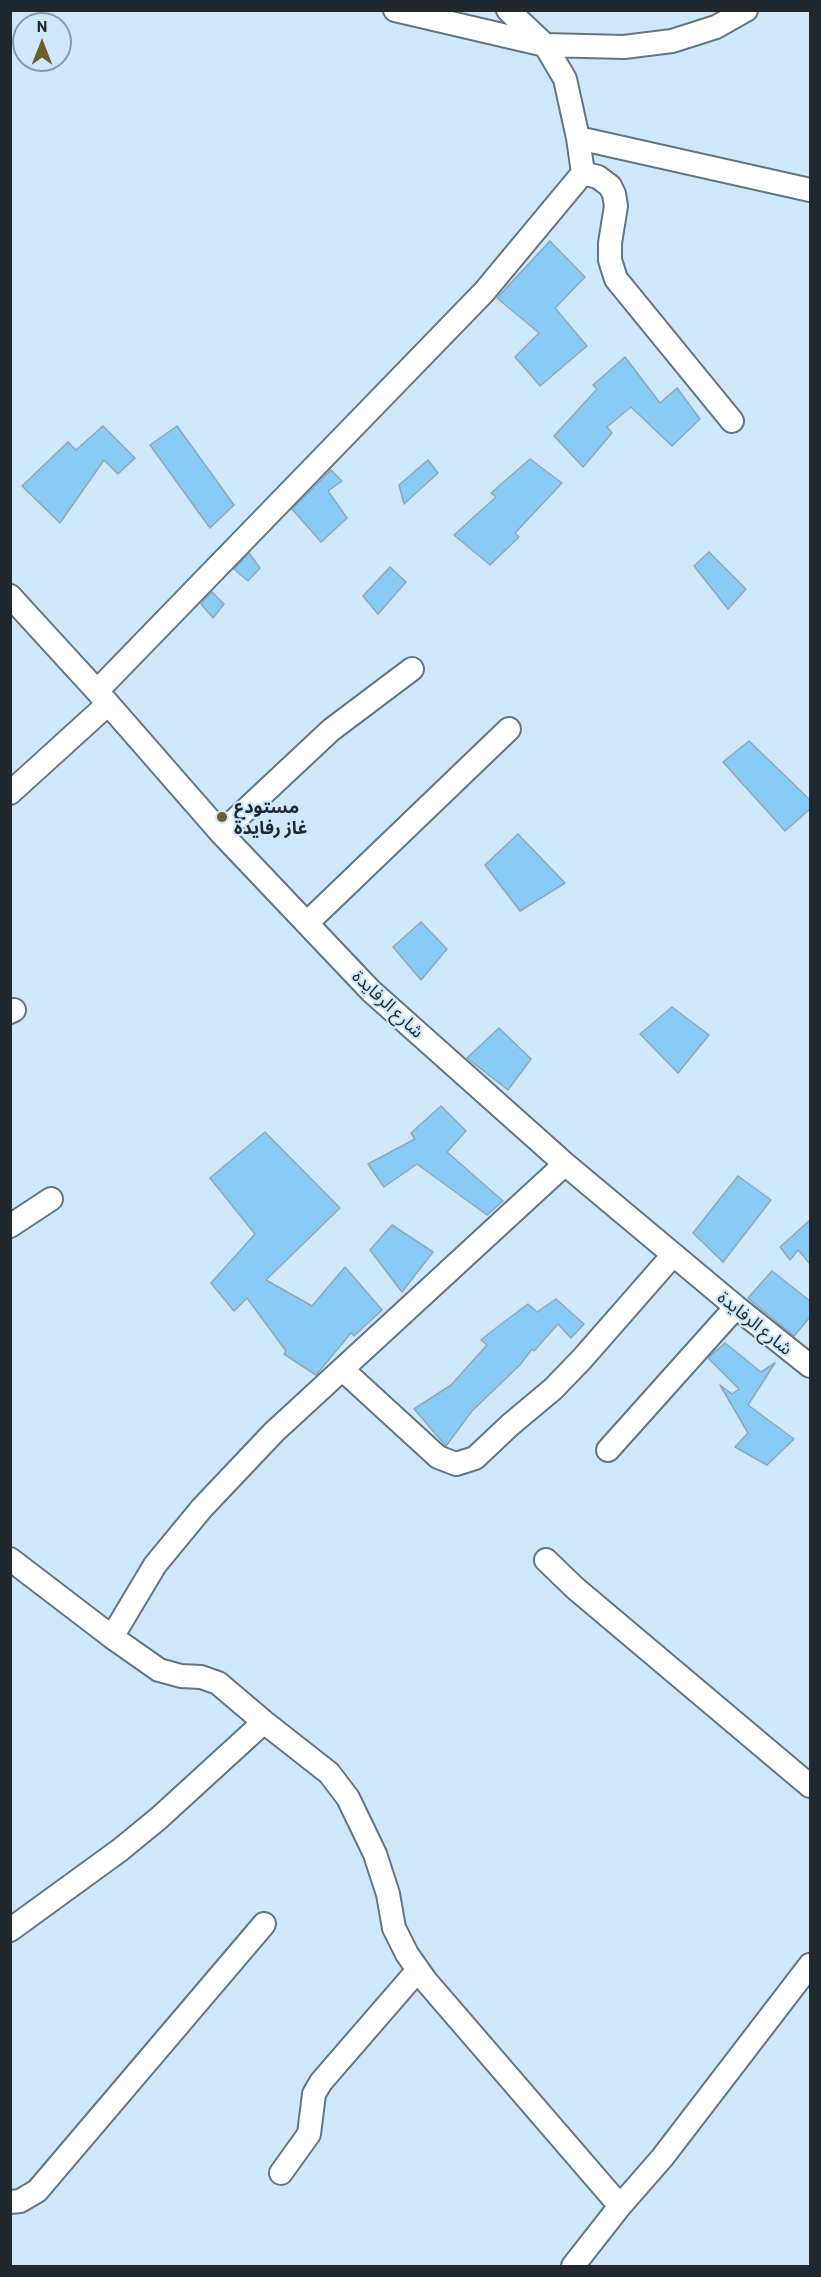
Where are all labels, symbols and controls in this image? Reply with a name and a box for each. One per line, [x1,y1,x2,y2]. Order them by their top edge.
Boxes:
north arrow [12,12,72,72]
text: N [37,16,47,35]
place label: مستودع غاز رفايدة [234,796,308,838]
marker: مستودع غاز رفايدة [215,810,229,824]
street label: شارع الرفايدة [348,965,428,1043]
street label: شارع الرفايدة [713,1286,797,1360]

